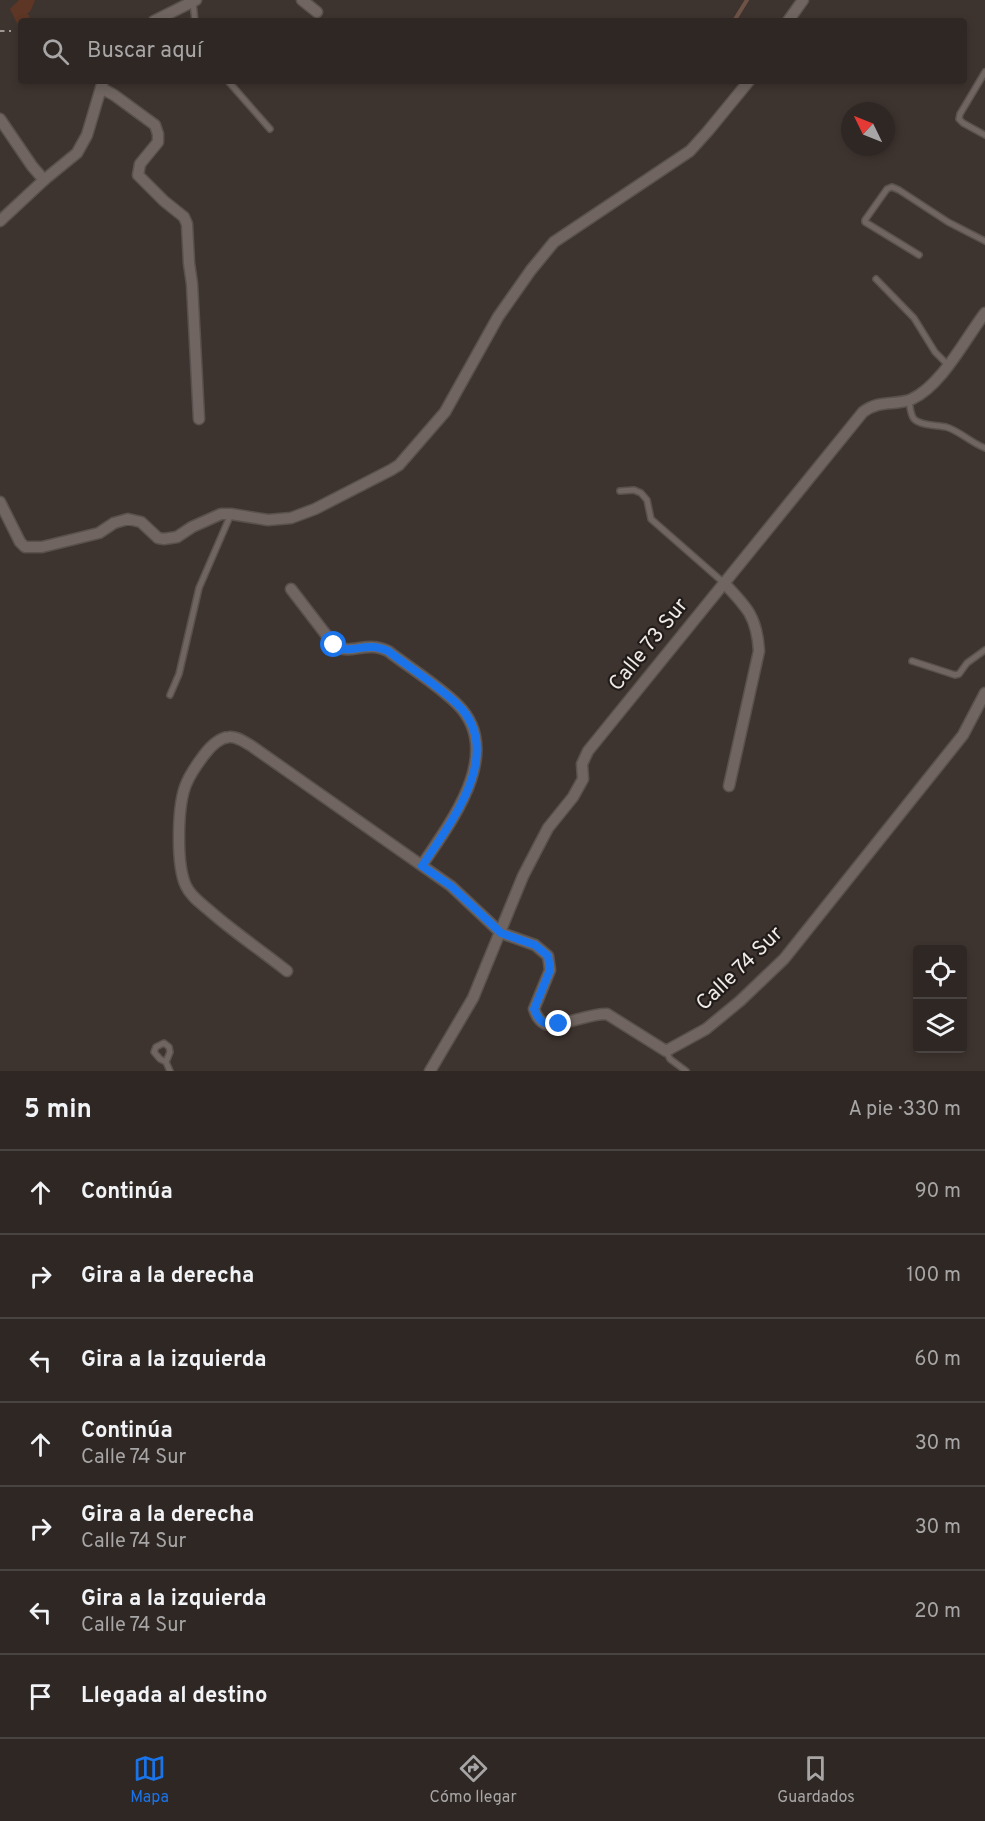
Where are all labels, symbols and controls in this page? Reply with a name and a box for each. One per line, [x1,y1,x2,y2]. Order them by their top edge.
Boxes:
search box [18,18,967,84]
icon: search [39,35,72,68]
text: Buscar aquí [87,38,203,65]
north arrow [841,102,895,156]
street label: Calle 73 Sur [603,593,695,697]
route start [320,631,346,657]
street label: Calle 74 Sur [691,921,789,1017]
map controls [913,945,967,1053]
button: locate [913,945,967,999]
button: layers [913,999,967,1053]
route end [545,1010,571,1036]
text: 5 min [24,1094,92,1127]
text: A pie · 330 m [849,1097,961,1123]
icon: ahead [24,1176,57,1209]
text: Continúa [81,1179,173,1206]
text: 90 m [915,1179,961,1205]
icon: right [24,1260,57,1293]
text: Gira a la derecha [81,1263,254,1290]
text: 100 m [906,1263,961,1289]
icon: left [24,1344,57,1377]
text: Gira a la izquierda [81,1347,267,1374]
text: 60 m [915,1347,961,1373]
text: Continúa [81,1418,173,1445]
icon: ahead [24,1428,57,1461]
text: 30 m [915,1431,961,1457]
text: Calle 74 Sur [81,1445,186,1471]
text: Gira a la derecha [81,1502,254,1529]
icon: right [24,1512,57,1545]
text: 30 m [915,1515,961,1541]
text: Calle 74 Sur [81,1529,186,1555]
text: Gira a la izquierda [81,1586,267,1613]
icon: left [24,1596,57,1629]
text: 20 m [914,1599,961,1625]
text: Calle 74 Sur [81,1613,186,1639]
icon: arrive [24,1680,57,1713]
text: Llegada al destino [81,1683,267,1710]
tab: Mapa [130,1752,169,1808]
tab: Cómo llegar [430,1752,517,1808]
tab: Guardados [777,1752,855,1808]

